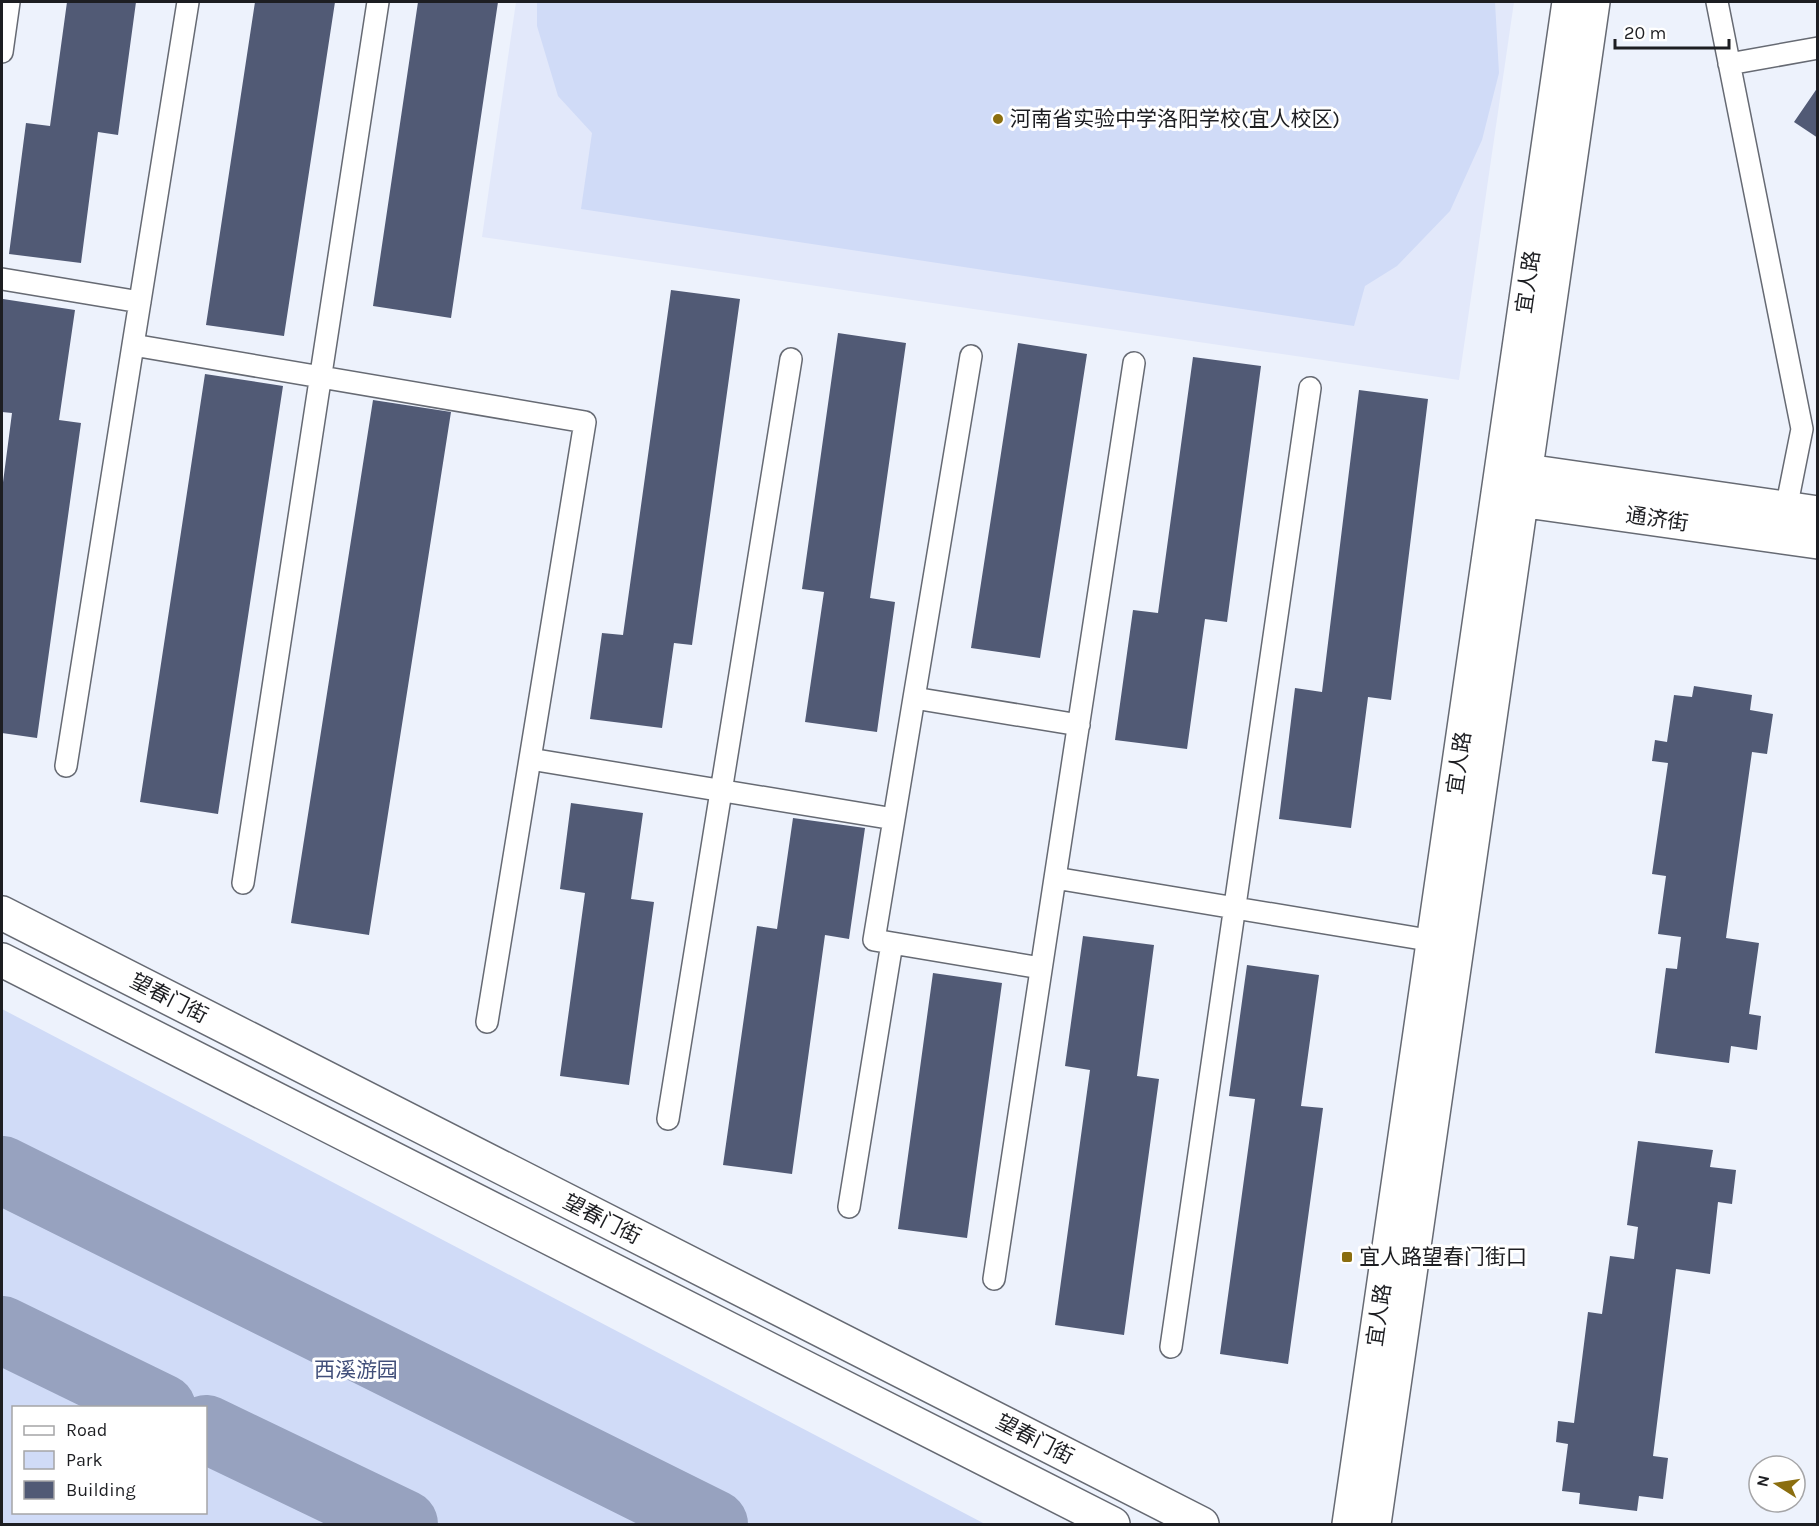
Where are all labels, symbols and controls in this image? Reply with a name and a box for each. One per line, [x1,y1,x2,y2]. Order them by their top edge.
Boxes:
scale bar [1615,12,1729,50]
text: 20 m [1624,22,1666,44]
place label: 河南省实验中学洛阳学校(宜人校区) [1010,107,1340,131]
marker: 河南省实验中学洛阳学校(宜人校区) [991,112,1005,126]
street label: 宜人路 [1512,249,1544,315]
street label: 通济街 [1624,503,1690,535]
street label: 宜人路 [1443,730,1475,796]
street label: 望春门街 [126,968,212,1028]
street label: 望春门街 [559,1189,645,1249]
place label: 宜人路望春门街口 [1359,1245,1527,1269]
marker: 宜人路望春门街口 [1340,1250,1354,1264]
street label: 宜人路 [1363,1282,1395,1348]
park label: 西溪游园 [314,1358,398,1382]
legend [12,1406,207,1514]
street label: 望春门街 [992,1409,1078,1469]
text: Road [66,1419,107,1441]
text: Park [66,1449,103,1471]
north arrow [1747,1454,1807,1514]
text: N [1752,1473,1773,1489]
text: Building [66,1479,136,1501]

